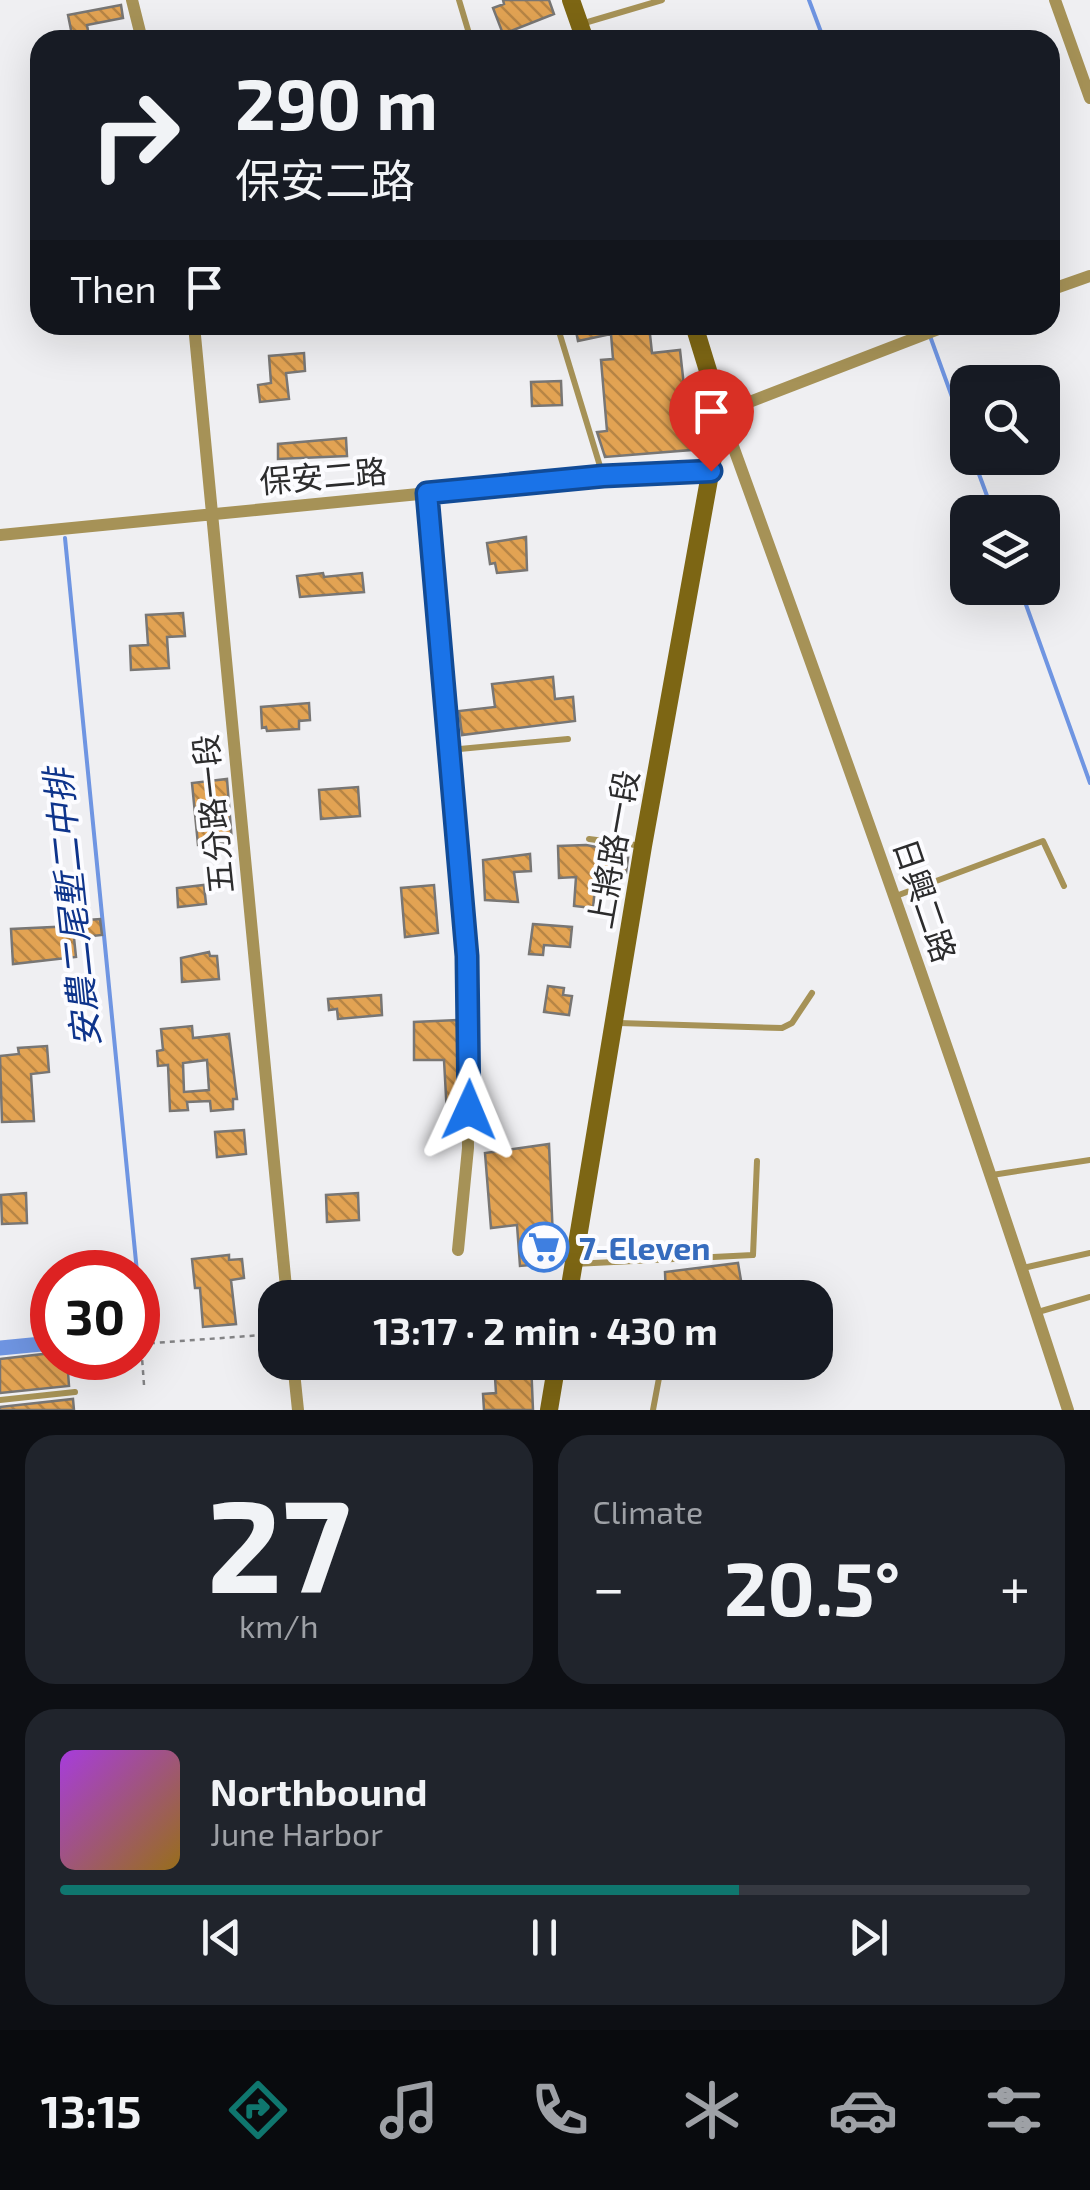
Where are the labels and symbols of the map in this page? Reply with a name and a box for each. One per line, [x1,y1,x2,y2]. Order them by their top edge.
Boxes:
pin [669,369,754,472]
street label: 保安二路 [258,450,388,500]
street label: 五分路一段 [185,732,239,896]
water label: 安農二尾塹二中排 [35,763,107,1049]
street label: 上將路一段 [579,767,645,931]
street label: 日興二路 [887,833,965,967]
position arrow [417,1058,521,1162]
supermarket icon: 7-Eleven [518,1221,570,1273]
place label: 7-Eleven [579,1228,711,1266]
speed limit sign: 30 [30,1250,160,1380]

